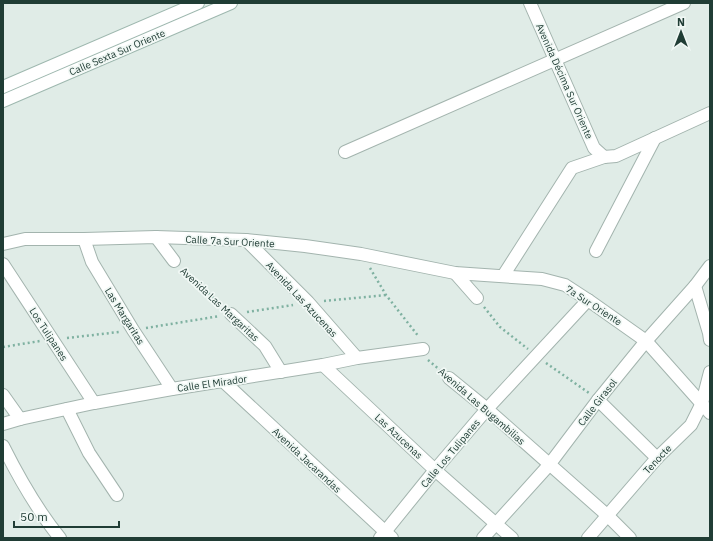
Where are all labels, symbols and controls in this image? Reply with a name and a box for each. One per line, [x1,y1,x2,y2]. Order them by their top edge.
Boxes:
north arrow [661,12,701,52]
text: N [677,15,685,29]
street label: Avenida Décima Sur Oriente [533,21,596,142]
street label: Calle Sexta Sur Oriente [67,26,168,79]
street label: Calle 7a Sur Oriente [185,233,275,250]
street label: Avenida Las Azucenas [263,259,340,340]
street label: Avenida Las Margaritas [177,264,262,344]
street label: 7a Sur Oriente [563,282,625,329]
street label: Las Margaritas [102,285,147,347]
street label: Los Tulipanes [27,305,71,364]
street label: Avenida Las Bugambilias [435,365,528,448]
street label: Calle El Mirador [176,372,248,395]
street label: Calle Girasol [575,376,620,429]
street label: Las Azucenas [372,411,425,462]
street label: Calle Los Tulipanes [418,416,483,490]
street label: Avenida Jacarandas [269,425,344,496]
street label: Tenocte [640,441,675,477]
scale bar [14,503,119,529]
text: 50 m [20,509,48,524]

